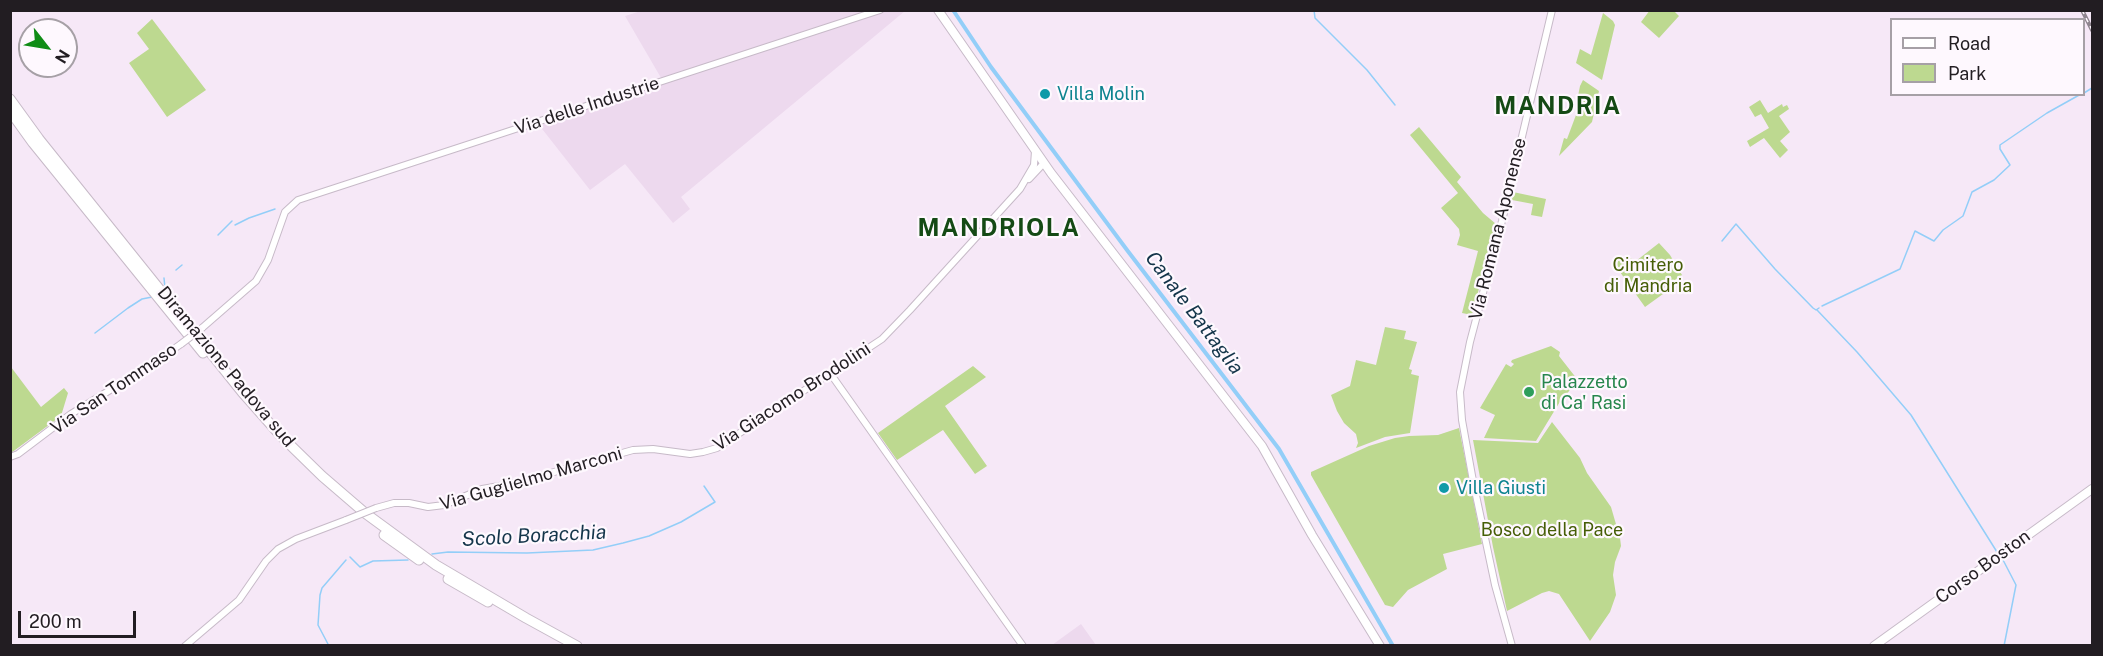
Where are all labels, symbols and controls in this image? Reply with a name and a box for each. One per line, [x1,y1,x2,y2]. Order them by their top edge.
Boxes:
north arrow [18,18,78,78]
legend [1890,18,2085,96]
text: Road [1948,33,1991,54]
text: N [51,46,74,67]
text: Park [1948,63,1986,84]
street label: Via delle Industrie [512,72,662,140]
place label: Villa Molin [1057,83,1145,105]
marker: Villa Molin [1038,87,1052,101]
district label: MANDRIA [1494,93,1622,121]
street label: Via Romana Aponense [1465,136,1531,322]
district label: MANDRIOLA [918,215,1080,243]
water label: Canale Battaglia [1140,247,1248,379]
park label: Cimitero di Mandria [1604,254,1692,296]
street label: Diramazione Padova sud [153,282,299,452]
street label: Via Giacomo Brodolini [709,338,875,456]
street label: Via San Tommaso [47,339,181,439]
place label: Palazzetto di Ca' Rasi [1541,371,1628,413]
marker: Palazzetto di Ca' Rasi [1522,385,1536,399]
street label: Via Guglielmo Marconi [437,443,625,515]
place label: Villa Giusti [1456,477,1546,499]
marker: Villa Giusti [1437,481,1451,495]
park label: Bosco della Pace [1481,519,1623,541]
water label: Scolo Boracchia [461,520,607,552]
street label: Corso Boston [1931,525,2035,609]
scale bar [21,599,140,637]
text: 200 m [29,611,82,632]

